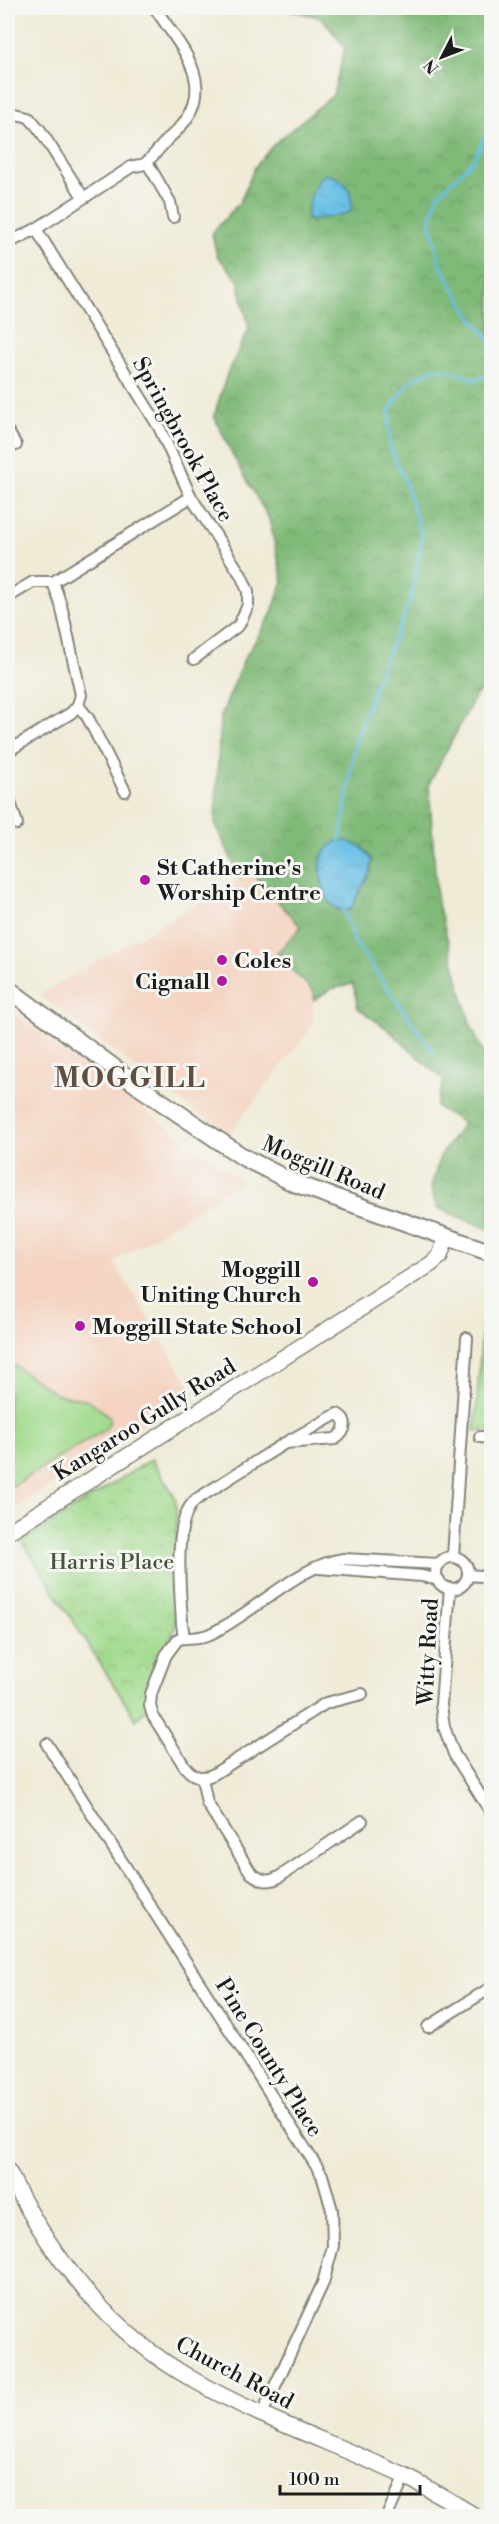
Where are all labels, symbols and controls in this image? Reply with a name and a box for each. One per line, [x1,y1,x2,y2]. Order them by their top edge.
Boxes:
north arrow [412,27,472,87]
text: N [420,55,443,78]
street label: Springbrook Place [126,352,239,527]
place label: St Catherine's Worship Centre [156,855,321,907]
marker: St Catherine's Worship Centre [138,873,152,887]
place label: Coles [234,948,291,975]
marker: Coles [215,953,229,967]
place label: Cignall [135,969,210,996]
marker: Cignall [215,974,229,988]
district label: MOGGILL [54,1061,206,1096]
street label: Moggill Road [258,1130,389,1206]
place label: Moggill Uniting Church [141,1257,301,1309]
marker: Moggill Uniting Church [306,1275,320,1289]
place label: Moggill State School [92,1314,302,1341]
marker: Moggill State School [73,1319,87,1333]
street label: Kangaroo Gully Road [48,1353,242,1487]
park label: Harris Place [50,1549,174,1576]
street label: Witty Road [412,1597,445,1708]
street label: Pine County Place [209,1973,328,2142]
street label: Church Road [171,2331,298,2416]
scale bar [280,2458,420,2496]
text: 100 m [289,2468,340,2491]

